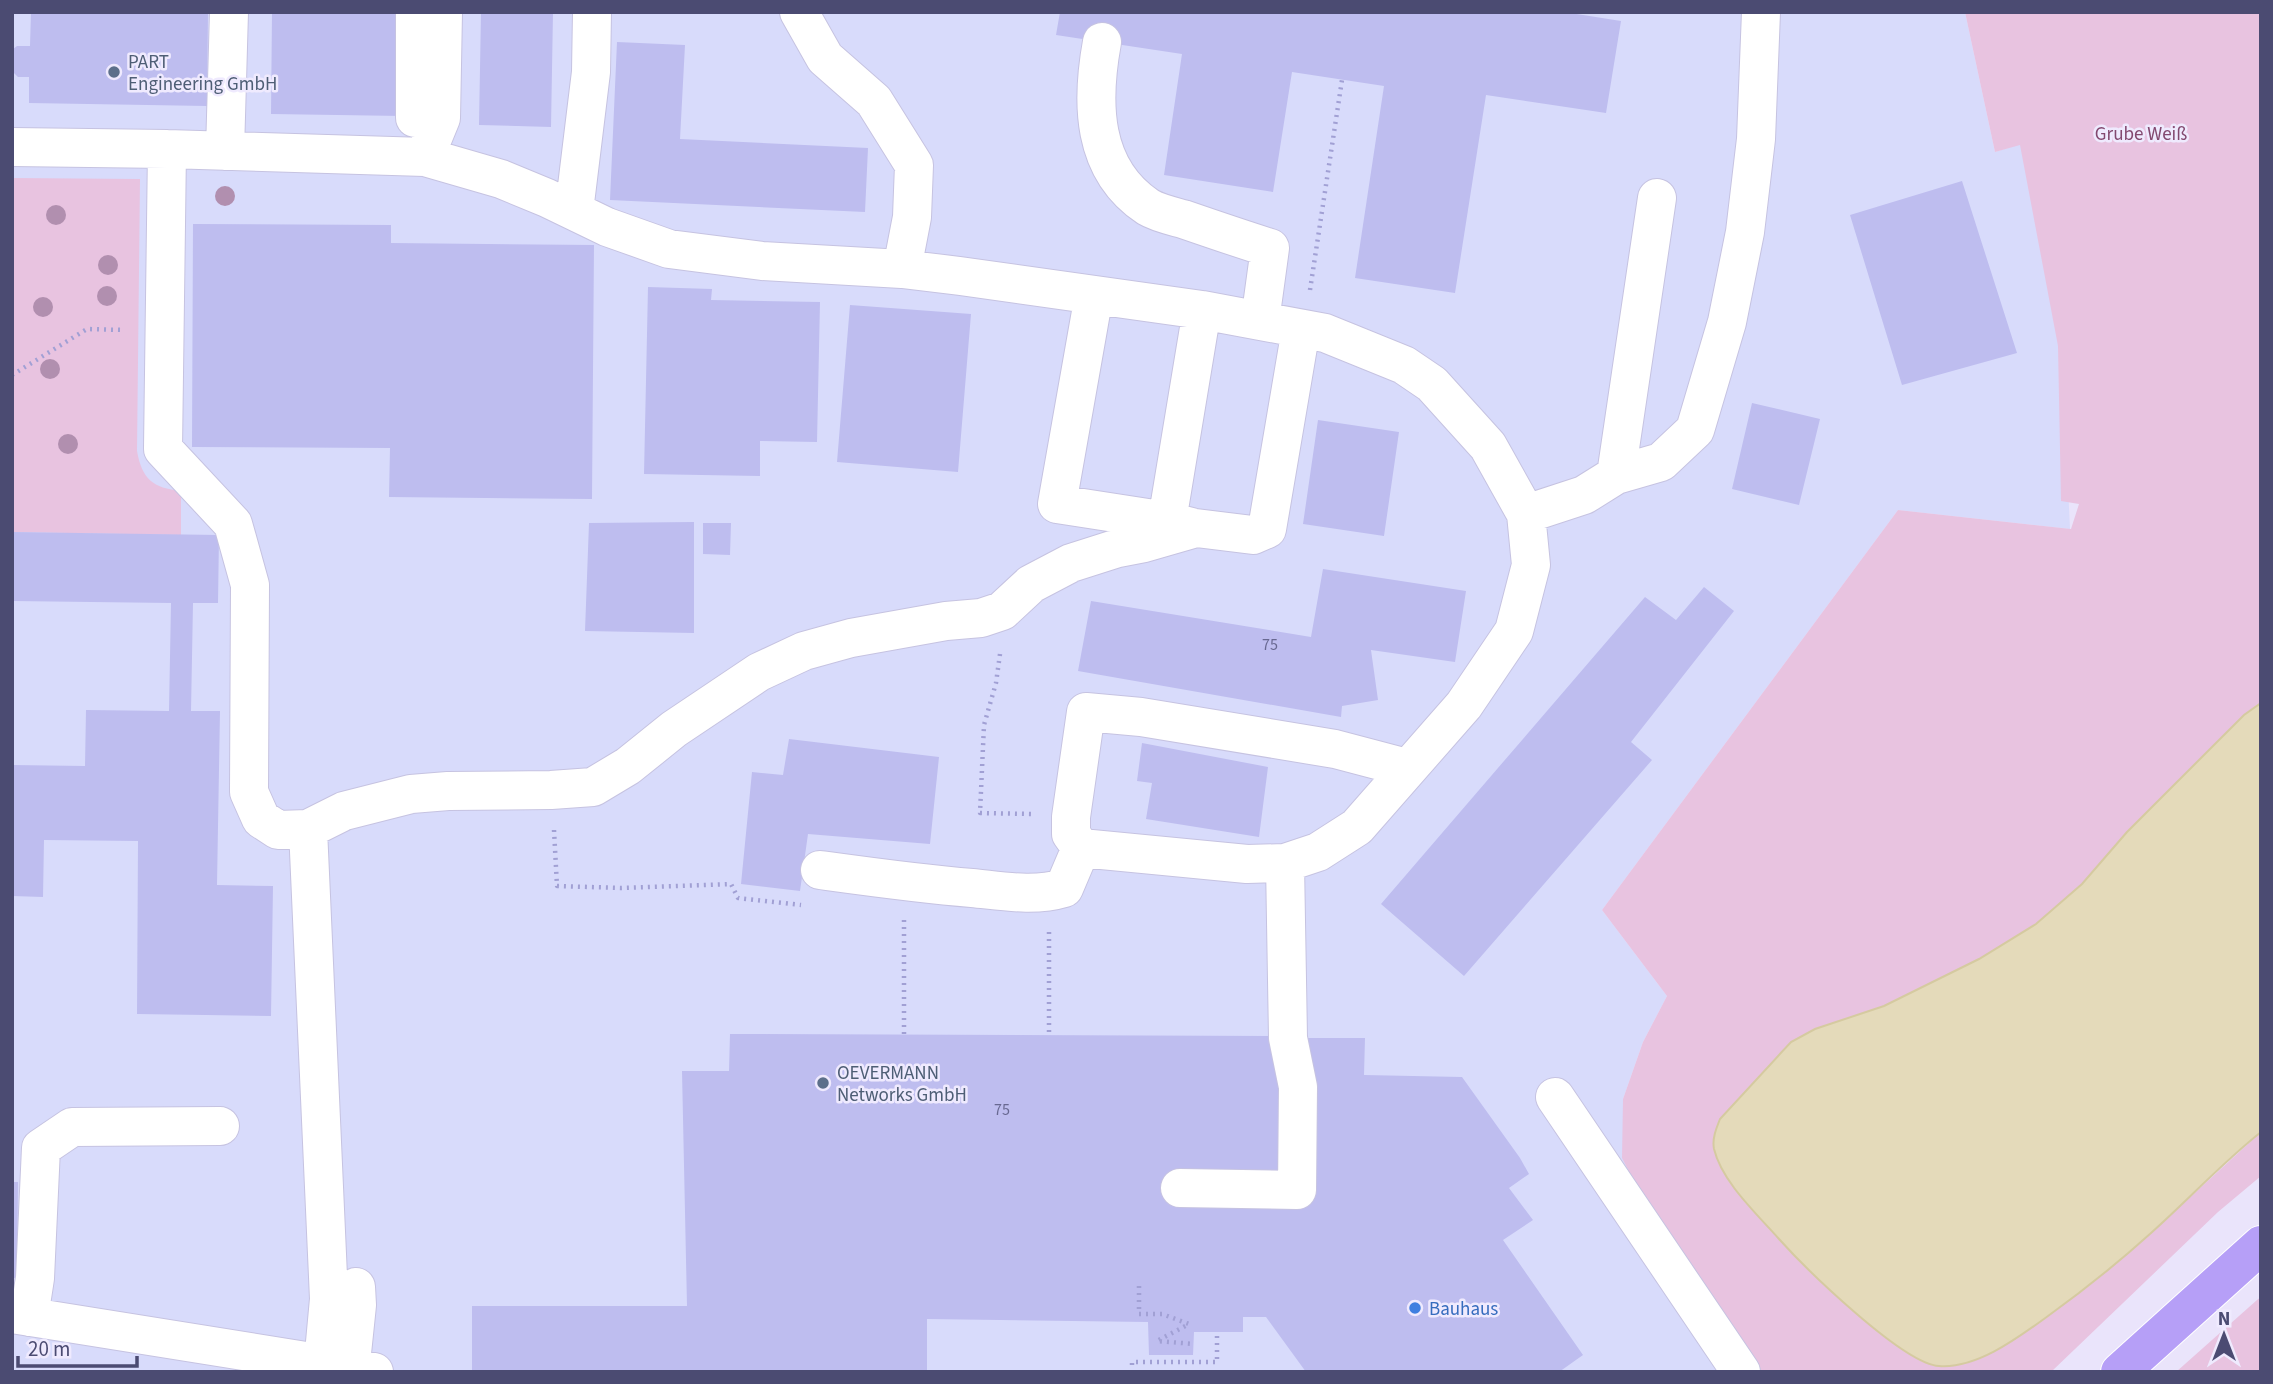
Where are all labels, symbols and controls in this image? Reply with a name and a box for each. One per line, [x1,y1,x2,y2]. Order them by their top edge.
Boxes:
place label: PART Engineering GmbH [128,49,277,98]
marker: PART Engineering GmbH [106,64,122,80]
park label: Grube Weiß [2095,121,2187,148]
house number: 75 [1262,634,1278,656]
place label: OEVERMANN Networks GmbH [837,1060,967,1109]
marker: OEVERMANN Networks GmbH [815,1075,831,1091]
house number: 75 [994,1099,1010,1121]
place label: Bauhaus [1429,1296,1498,1323]
marker: Bauhaus [1407,1300,1423,1316]
north arrow [2189,1300,2259,1370]
text: N [2218,1306,2230,1333]
scale bar [18,1324,136,1368]
text: 20 m [28,1334,70,1364]

